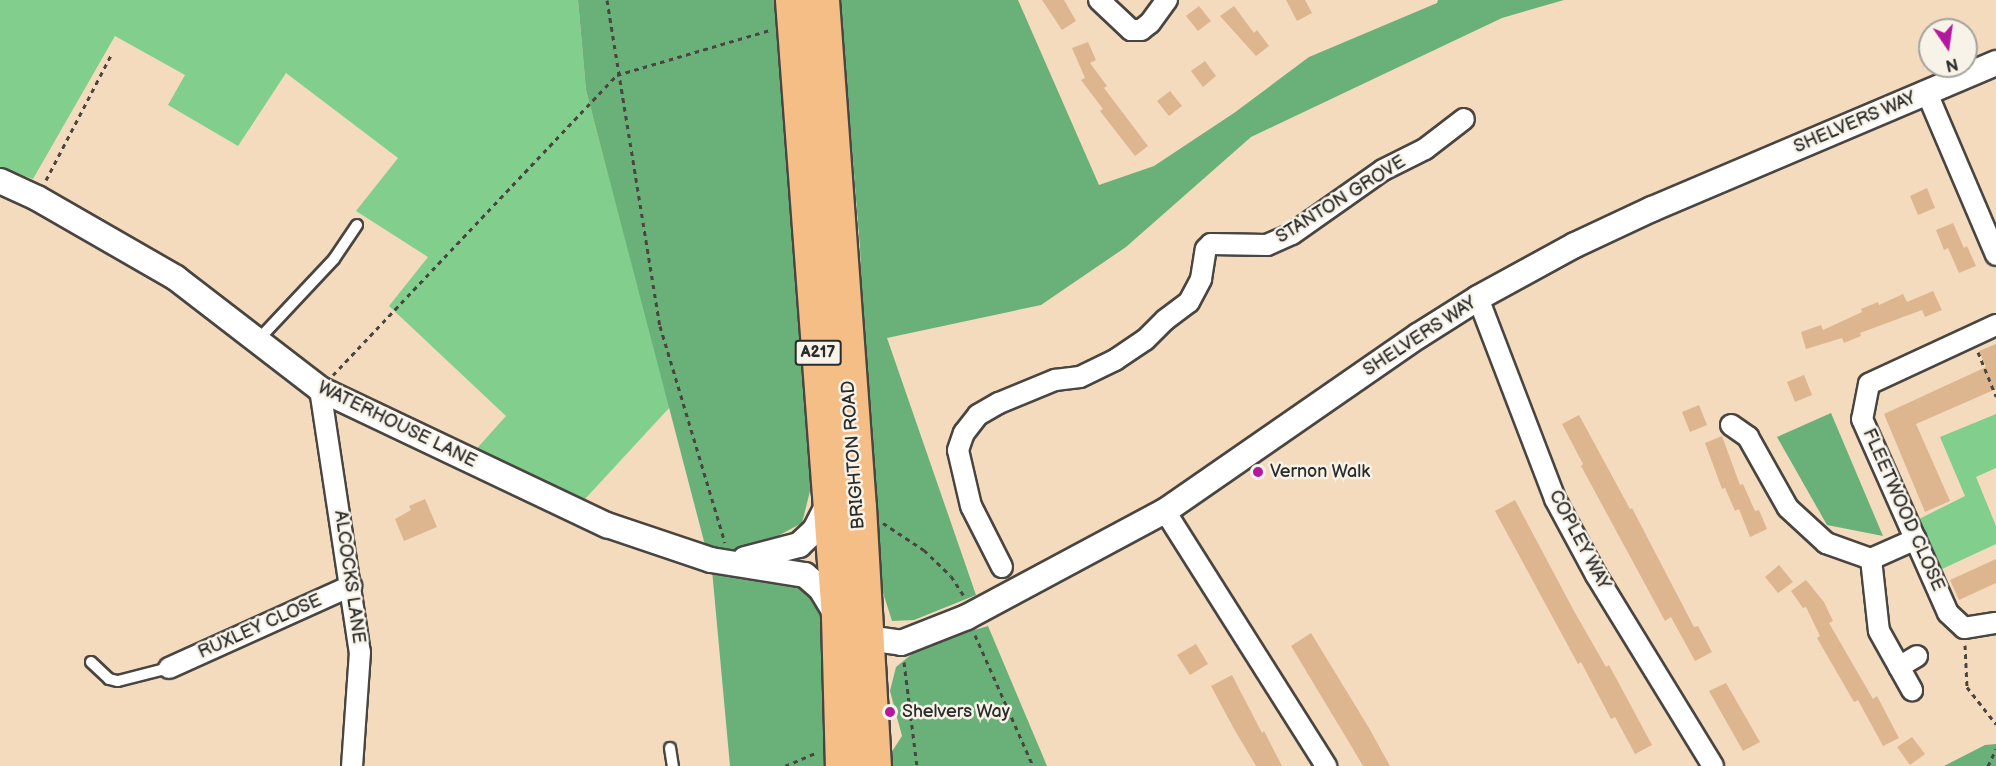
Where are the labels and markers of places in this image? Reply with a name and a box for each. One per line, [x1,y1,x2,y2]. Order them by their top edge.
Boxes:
place label: Vernon Walk [1270,461,1371,483]
marker: Vernon Walk [1251,465,1265,479]
place label: Shelvers Way [902,701,1011,723]
marker: Shelvers Way [883,705,897,719]

